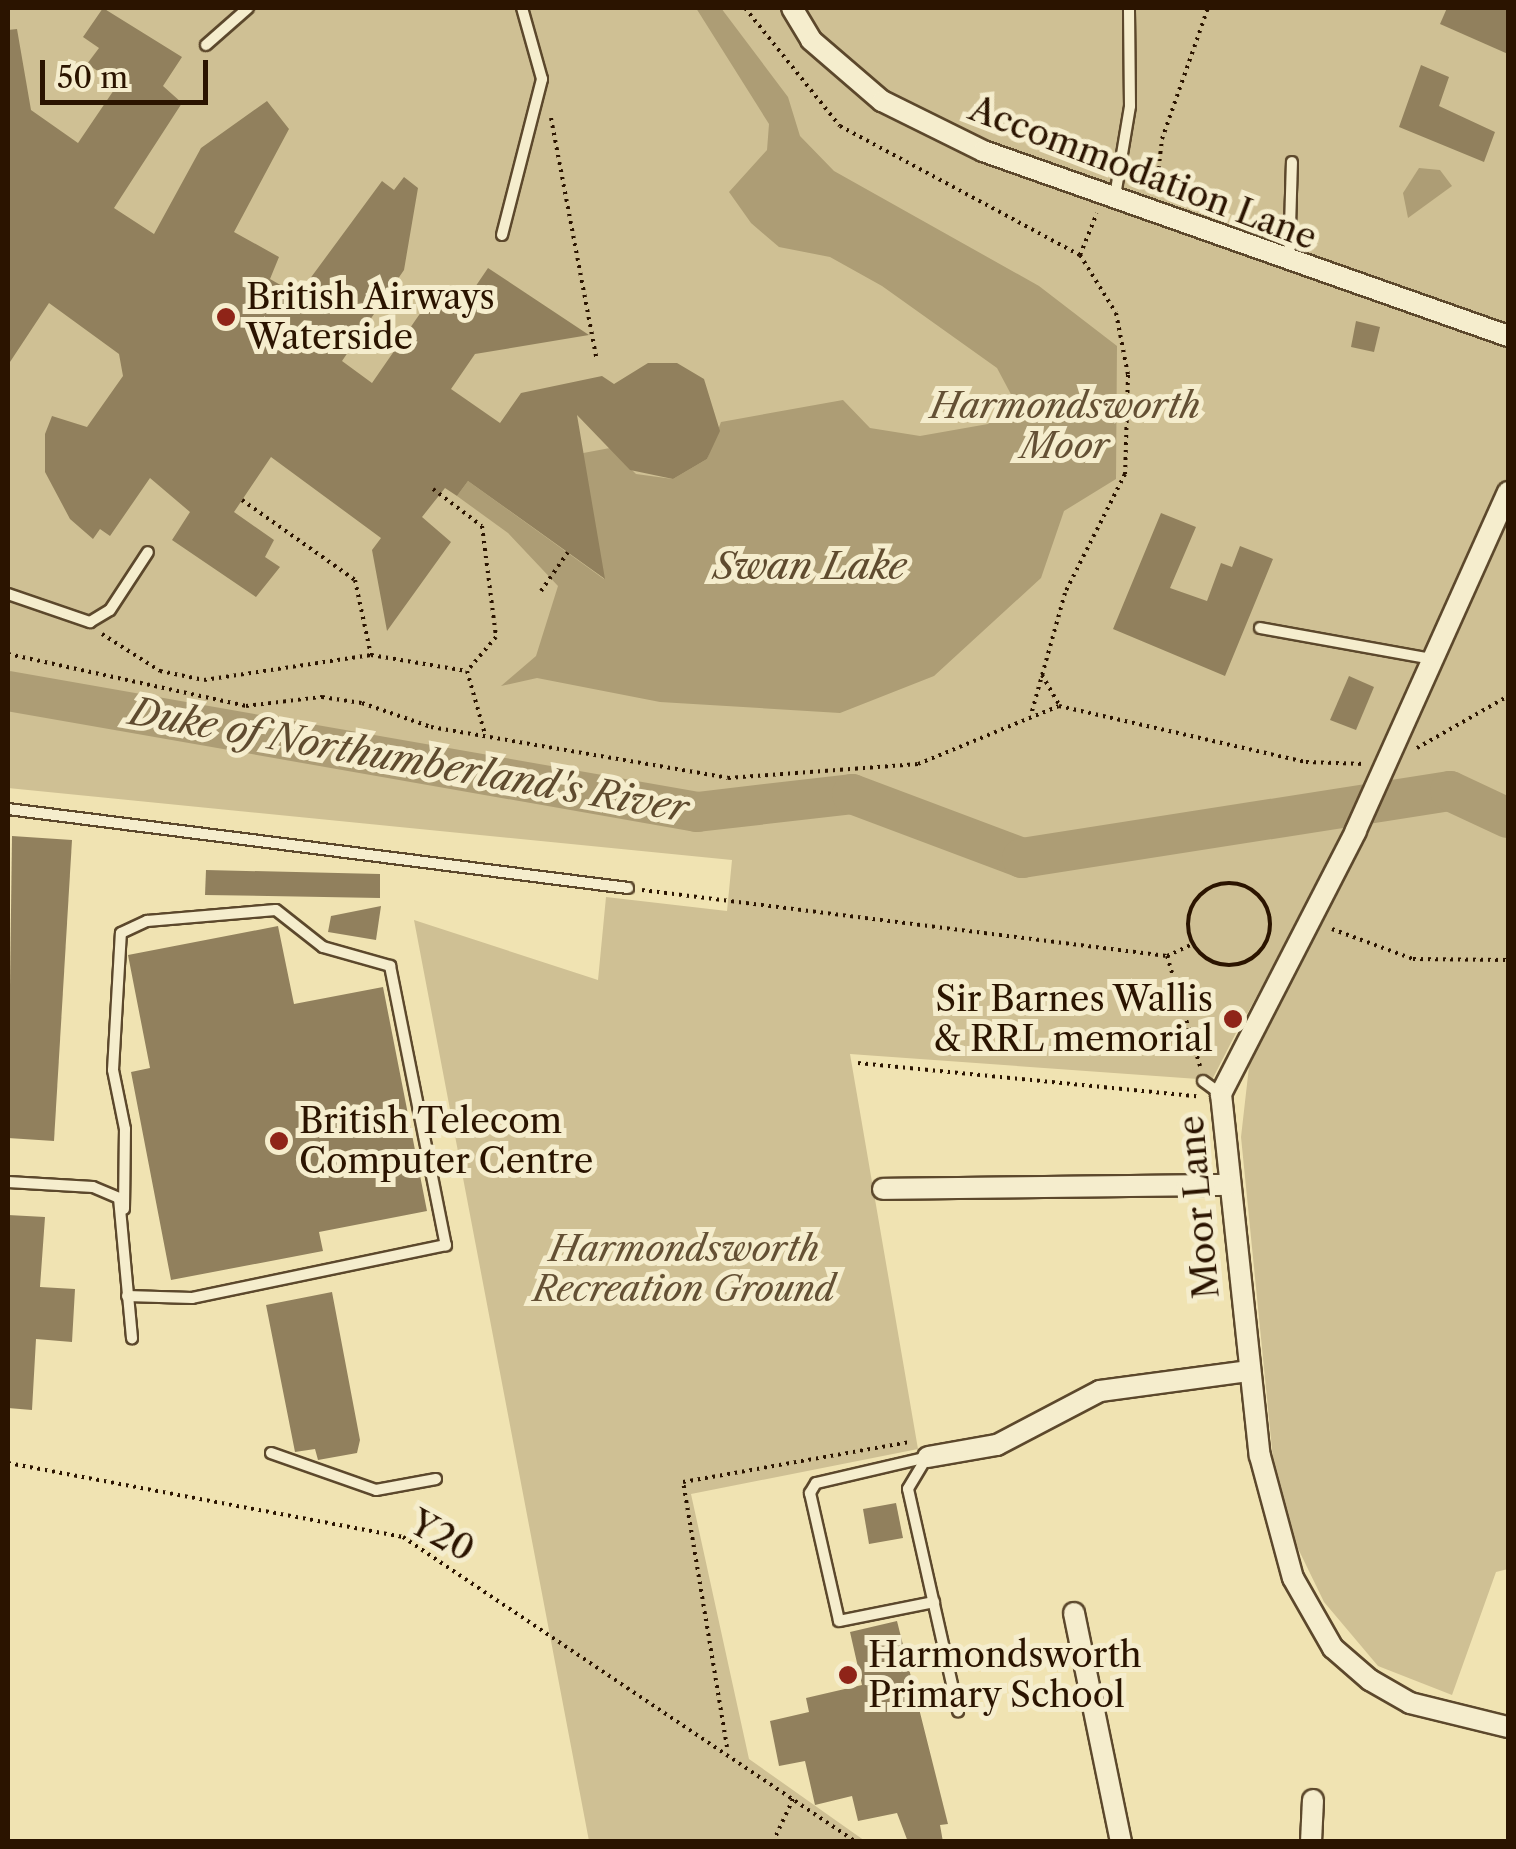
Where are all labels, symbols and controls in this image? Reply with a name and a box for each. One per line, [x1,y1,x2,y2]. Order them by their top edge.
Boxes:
scale bar [45,40,212,102]
text: 50 m [57,59,128,96]
street label: Accommodation Lane [963,87,1323,259]
place label: British Airways Waterside [246,276,496,358]
marker: British Airways Waterside [215,306,237,328]
park label: Harmondsworth Moor [930,385,1200,467]
water label: Swan Lake [713,543,907,589]
water label: Duke of Northumberland's River [126,688,692,832]
place label: Sir Barnes Wallis & RRL memorial [932,978,1213,1060]
marker: Sir Barnes Wallis & RRL memorial [1222,1008,1244,1030]
place label: British Telecom Computer Centre [299,1100,594,1182]
street label: Moor Lane [1170,1113,1228,1301]
marker: British Telecom Computer Centre [268,1130,290,1152]
park label: Harmondsworth Recreation Ground [533,1228,835,1310]
street label: Y20 [403,1501,481,1571]
place label: Harmondsworth Primary School [868,1634,1142,1716]
marker: Harmondsworth Primary School [837,1664,859,1686]

